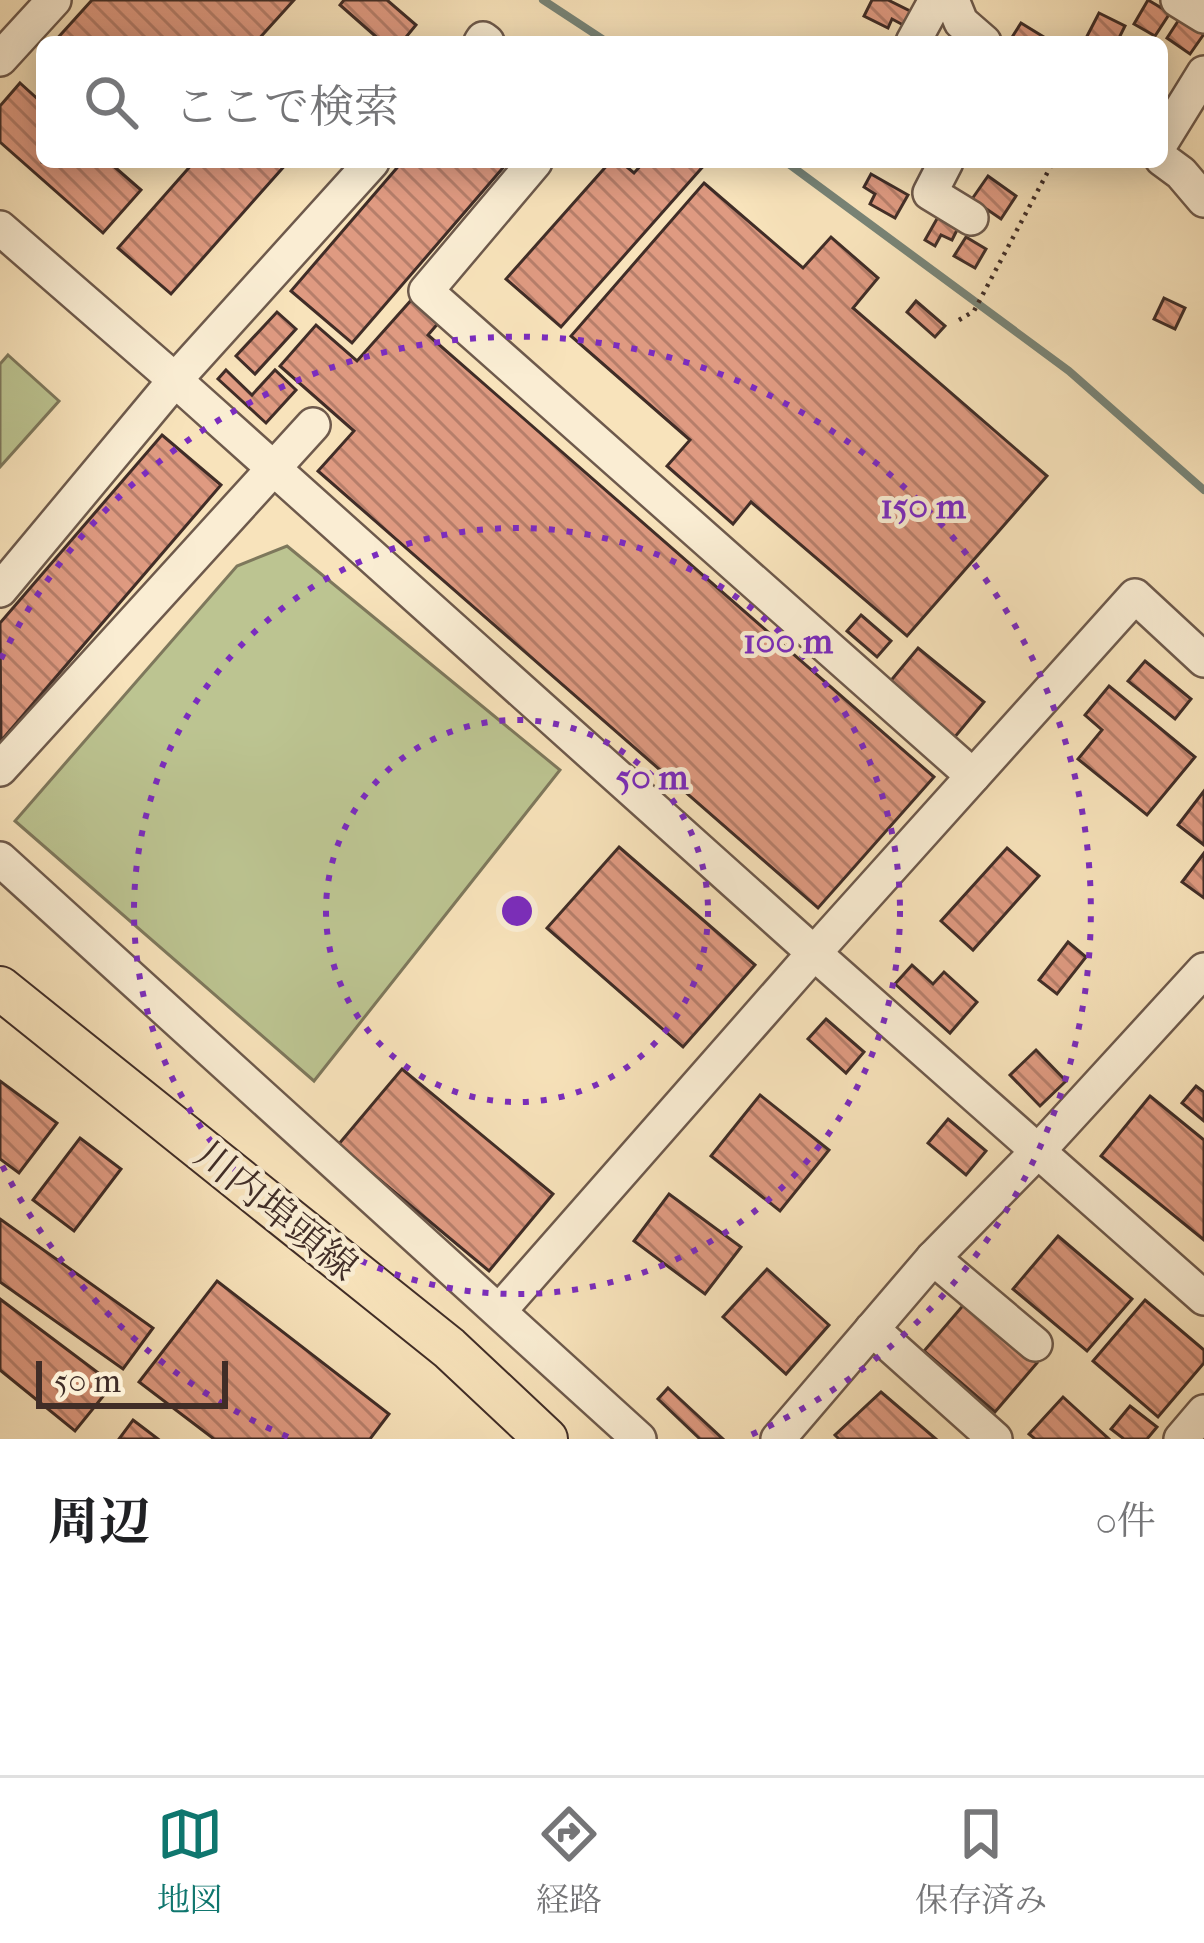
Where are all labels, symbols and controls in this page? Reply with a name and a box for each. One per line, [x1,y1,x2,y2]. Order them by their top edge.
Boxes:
search box [36,36,1168,168]
icon: search [78,69,144,135]
text: ここで検索 [174,81,399,134]
text: 150 m [880,485,967,527]
text: 100 m [743,620,834,662]
text: 50 m [616,756,690,798]
centre of rings [496,890,538,932]
street label: 川内埠頭線 [186,1132,367,1290]
scale bar [36,1355,228,1408]
text: 50 m [54,1362,121,1401]
text: 周辺 [48,1492,150,1552]
text: 0件 [1095,1498,1156,1544]
tab: 地図 [157,1801,223,1920]
tab: 経路 [536,1801,602,1920]
tab: 保存済み [915,1801,1047,1920]

